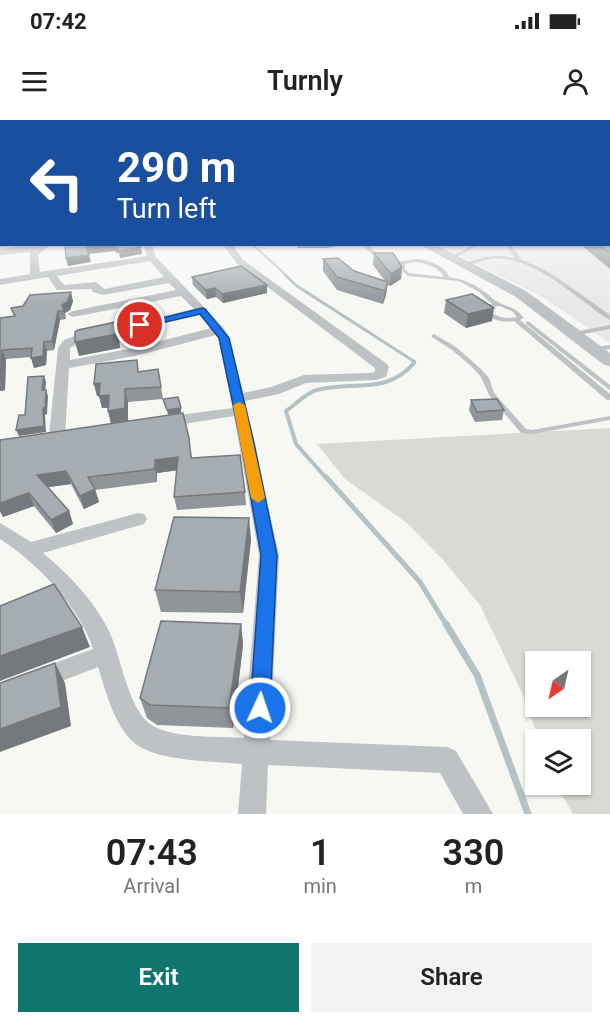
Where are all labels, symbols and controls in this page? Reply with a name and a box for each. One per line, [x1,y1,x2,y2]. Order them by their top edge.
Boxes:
text: 07:42 [30,9,87,34]
icon: menu [18,65,51,98]
text: Turnly [267,65,343,97]
icon: person [559,65,592,98]
text: 290 m [117,143,236,192]
icon: left [18,144,96,222]
text: Turn left [117,193,217,225]
pin [114,299,165,350]
icon: arrive [123,308,156,341]
north arrow [525,651,591,717]
map controls [525,651,591,795]
position arrow [228,676,292,740]
button: layers [525,729,591,795]
text: 07:43 [106,832,198,874]
text: 1 [310,832,330,874]
text: 330 [443,832,504,874]
text: Arrival [123,874,180,898]
text: min [303,874,337,898]
text: m [465,874,482,898]
button: Exit [18,943,299,1012]
button: Share [311,943,592,1012]

